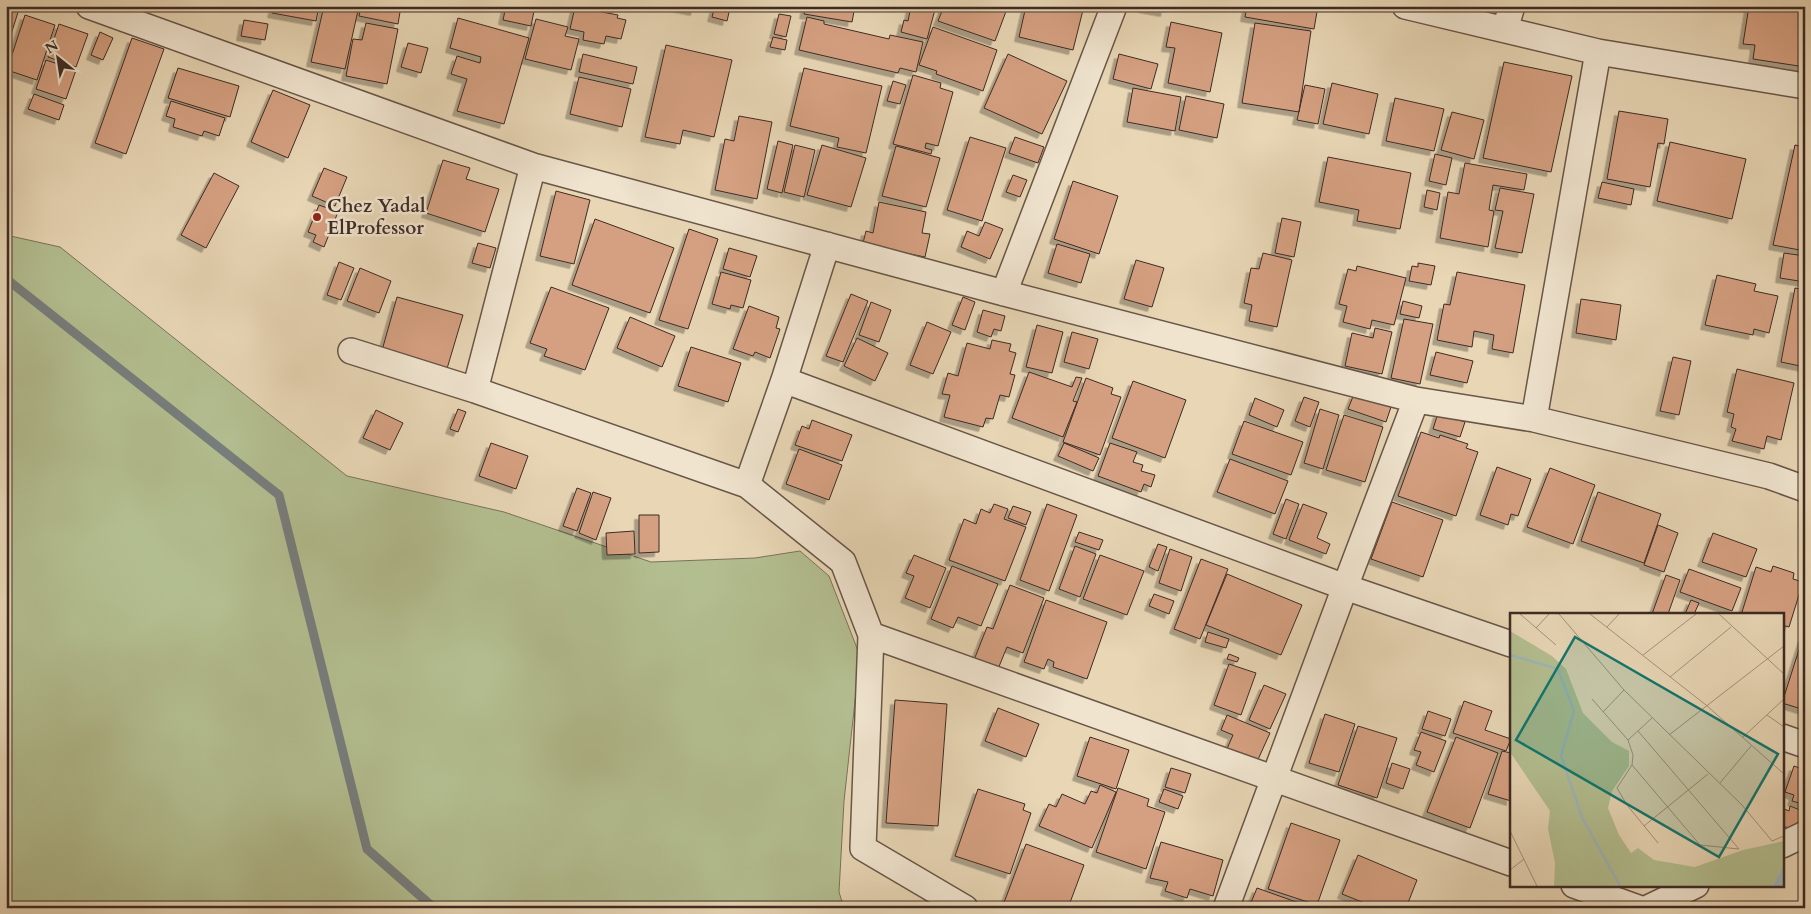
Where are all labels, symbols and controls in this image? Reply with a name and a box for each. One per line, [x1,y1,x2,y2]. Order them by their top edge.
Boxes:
north arrow [32,32,82,82]
text: N [42,36,62,58]
place label: Chez Yadal ElProfessor [327,193,426,241]
marker: Chez Yadal ElProfessor [311,211,323,223]
inset map [1510,613,1784,886]

